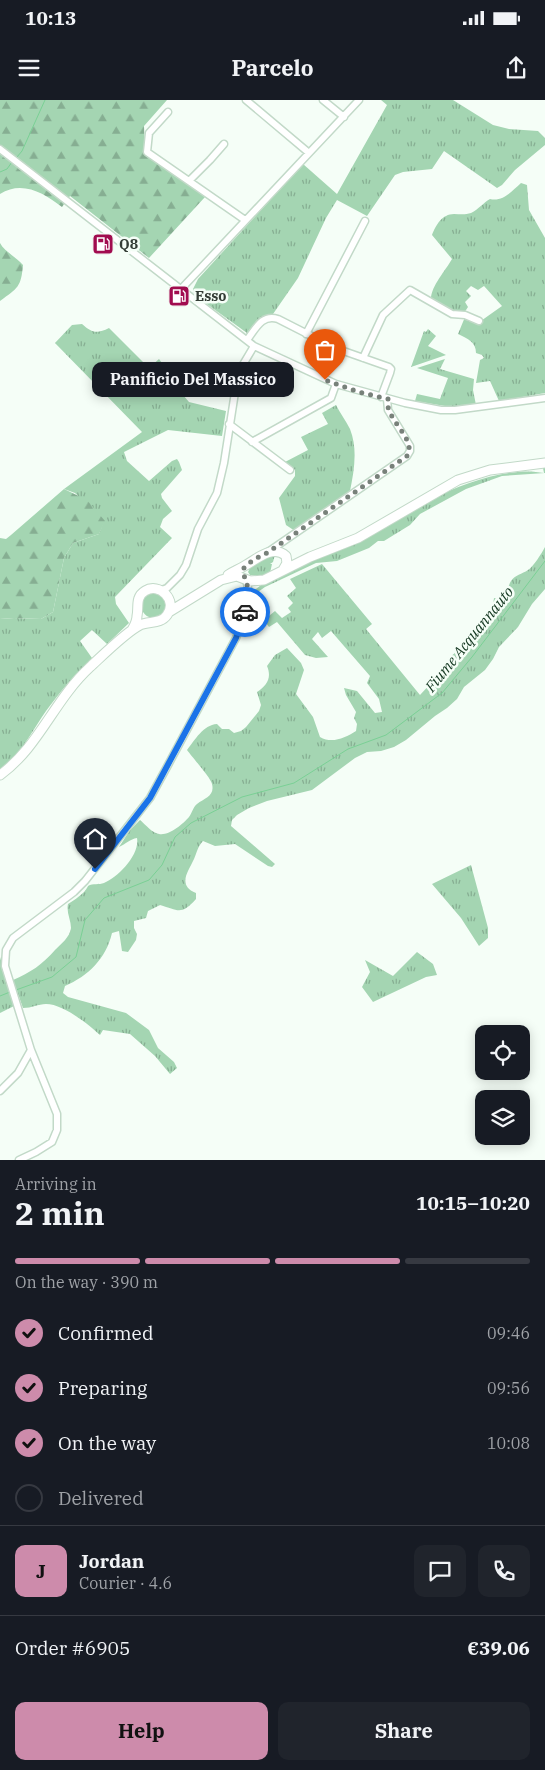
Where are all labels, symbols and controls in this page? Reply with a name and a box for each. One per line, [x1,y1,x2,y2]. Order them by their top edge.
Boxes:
text: 10:13 [25,6,76,30]
text: Parcelo [231,53,314,82]
icon: menu [15,54,43,82]
icon: share [502,54,530,82]
fuel station icon: Q8 [91,232,115,256]
place label: Q8 [119,235,138,253]
fuel station icon: Esso [167,284,191,308]
place label: Esso [195,287,227,305]
pin [304,329,346,380]
icon: bag [311,336,339,364]
callout: Panificio Del Massico [92,362,295,398]
text: Panificio Del Massico [110,369,276,389]
water label: Fiume Acquannauto [420,583,517,696]
courier [220,587,270,637]
icon: car [231,598,259,626]
pin [74,818,116,869]
icon: home [81,825,109,853]
map controls [475,1025,530,1145]
button: locate [475,1025,530,1080]
button: layers [475,1090,530,1145]
text: Arriving in [15,1174,97,1194]
text: 10:15–10:20 [416,1191,530,1215]
text: 2 min [15,1192,105,1234]
text: On the way · 390 m [15,1272,158,1292]
icon: check [15,1319,43,1347]
text: Confirmed [58,1321,153,1345]
text: 09:46 [487,1323,530,1343]
icon: check [15,1374,43,1402]
text: Preparing [58,1376,147,1400]
text: 09:56 [487,1378,530,1398]
icon: check [15,1429,43,1457]
text: On the way [58,1431,156,1455]
text: 10:08 [487,1433,530,1453]
text: Delivered [58,1486,144,1510]
button: chat [414,1545,466,1597]
button: phone [478,1545,530,1597]
text: Jordan [79,1549,144,1573]
text: J [36,1559,46,1583]
text: Courier · 4.6 [79,1573,172,1593]
text: Order #6905 [15,1636,130,1660]
text: €39.06 [467,1636,530,1660]
button: Help [15,1702,268,1760]
button: Share [278,1702,530,1760]

